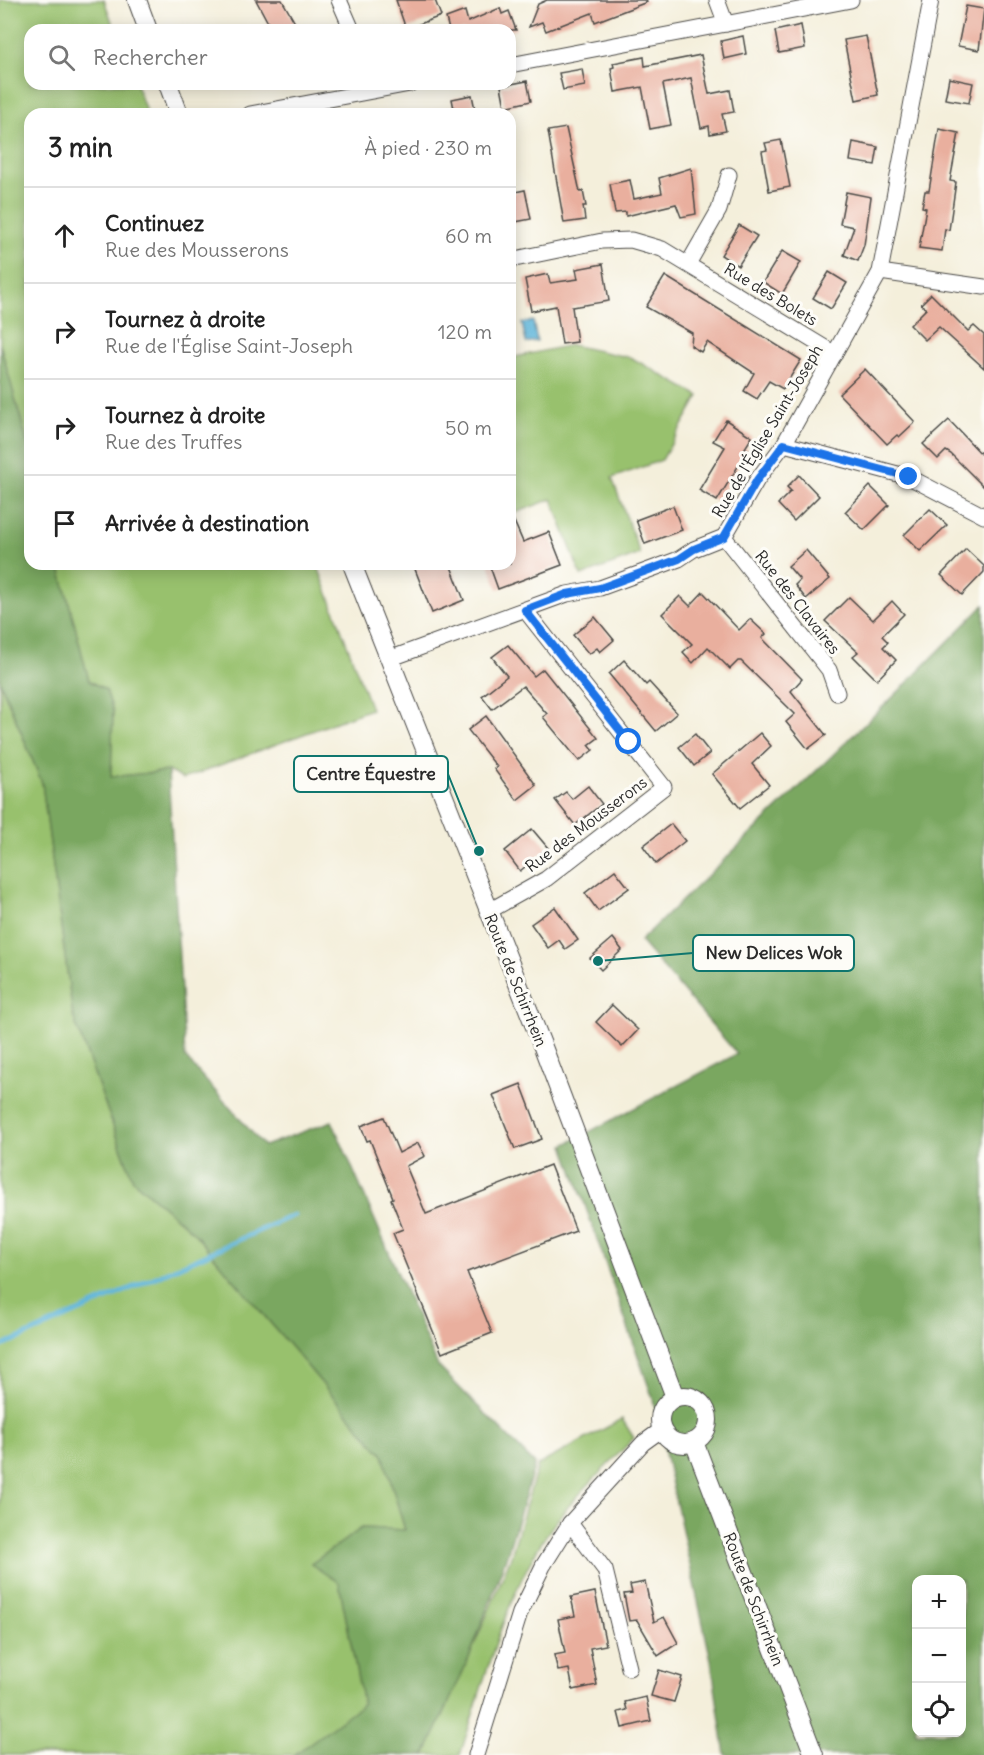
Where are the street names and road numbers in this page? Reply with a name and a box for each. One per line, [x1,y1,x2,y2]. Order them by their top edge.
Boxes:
street label: Rue des Bolets [721,258,821,330]
street label: Rue de l'Église Saint-Joseph [707,341,827,521]
street label: Rue des Clavaires [751,546,845,658]
street label: Rue des Mousserons [521,772,651,876]
street label: Route de Schirrhein [480,911,552,1049]
street label: Route de Schirrhein [719,1529,789,1669]

